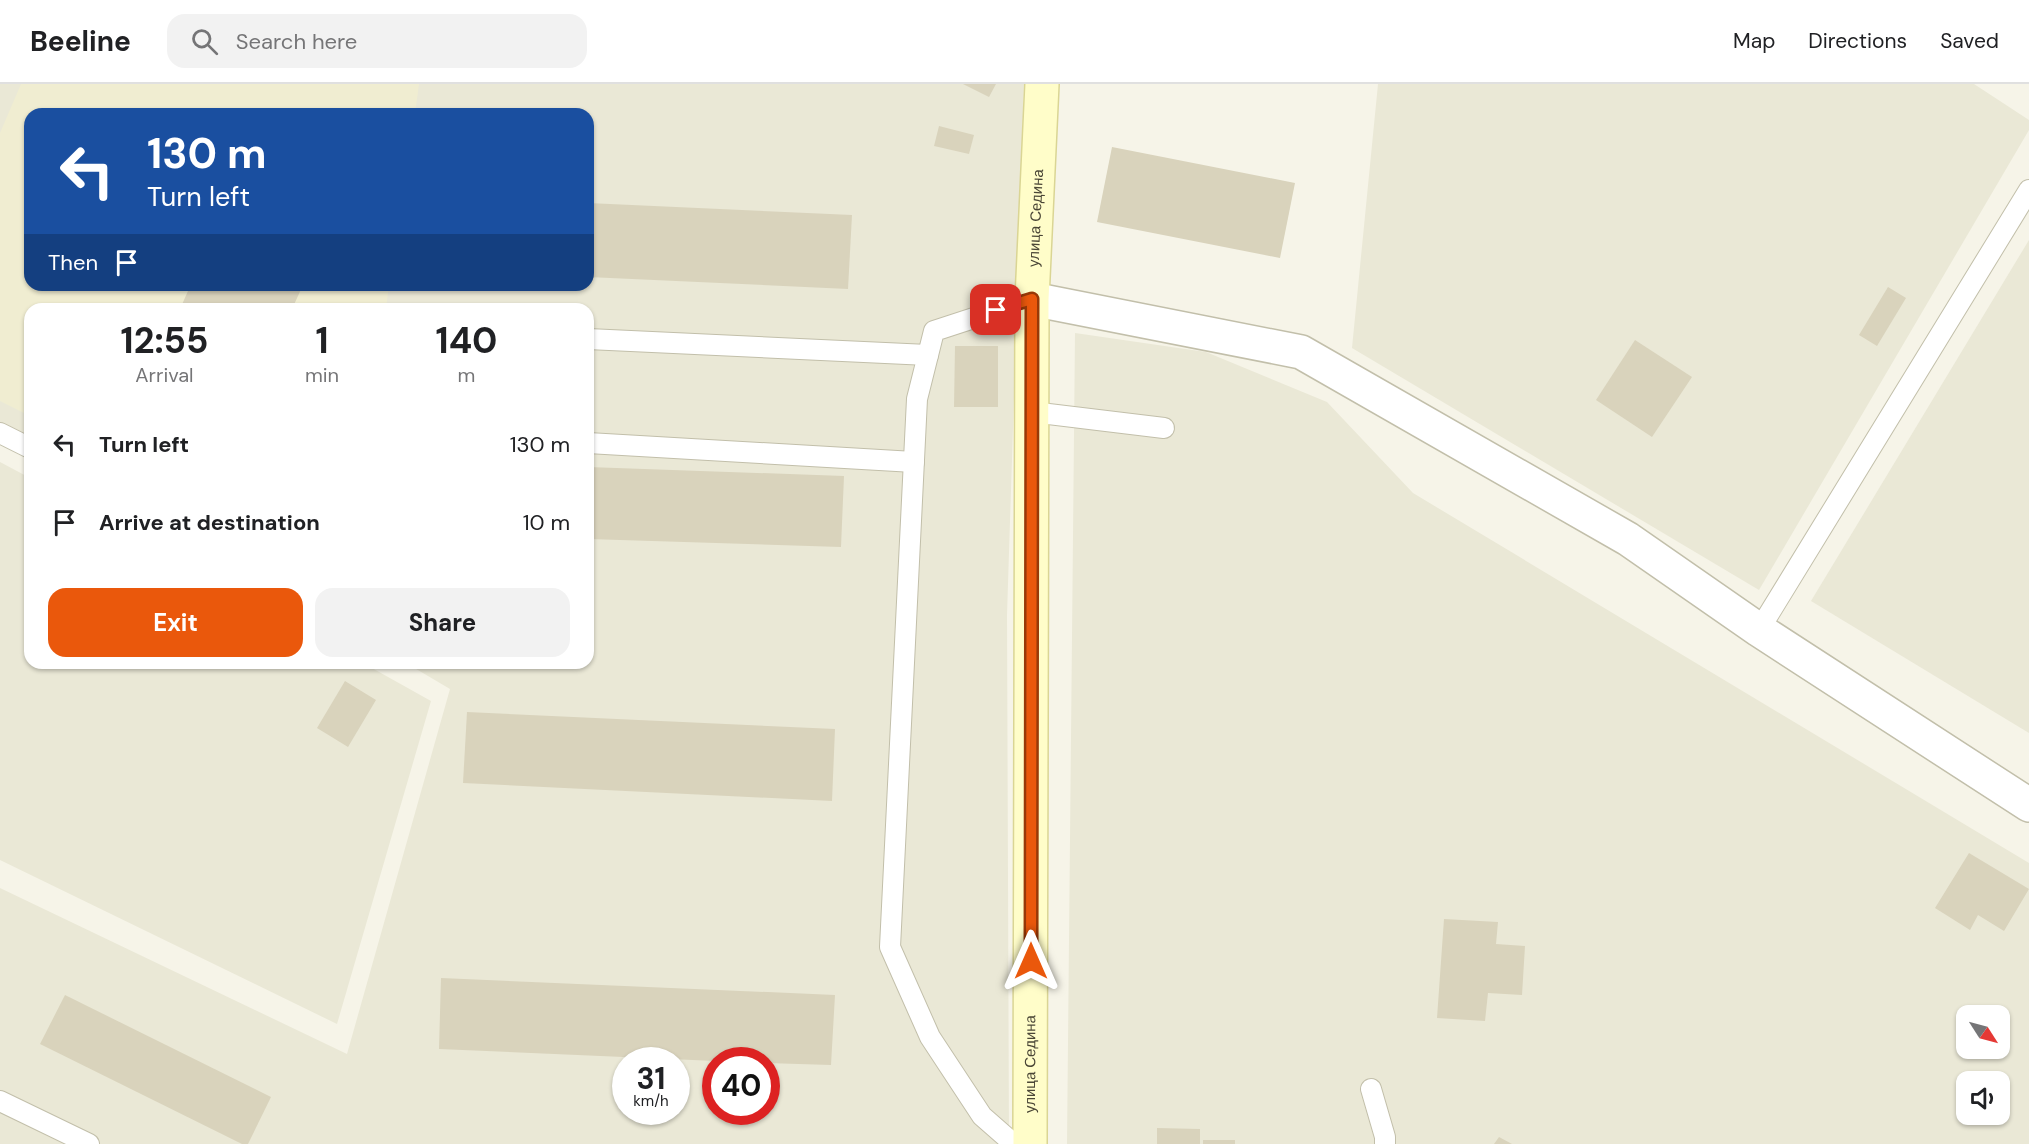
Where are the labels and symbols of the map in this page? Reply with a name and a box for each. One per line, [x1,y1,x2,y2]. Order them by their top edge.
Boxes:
street label: улица Седина [1023,168,1048,267]
pin [970,284,1021,335]
position arrow [999,929,1063,993]
north arrow [1956,1005,2010,1059]
street label: улица Седина [1020,1014,1040,1113]
speed limit sign: 40 [702,1047,780,1125]

